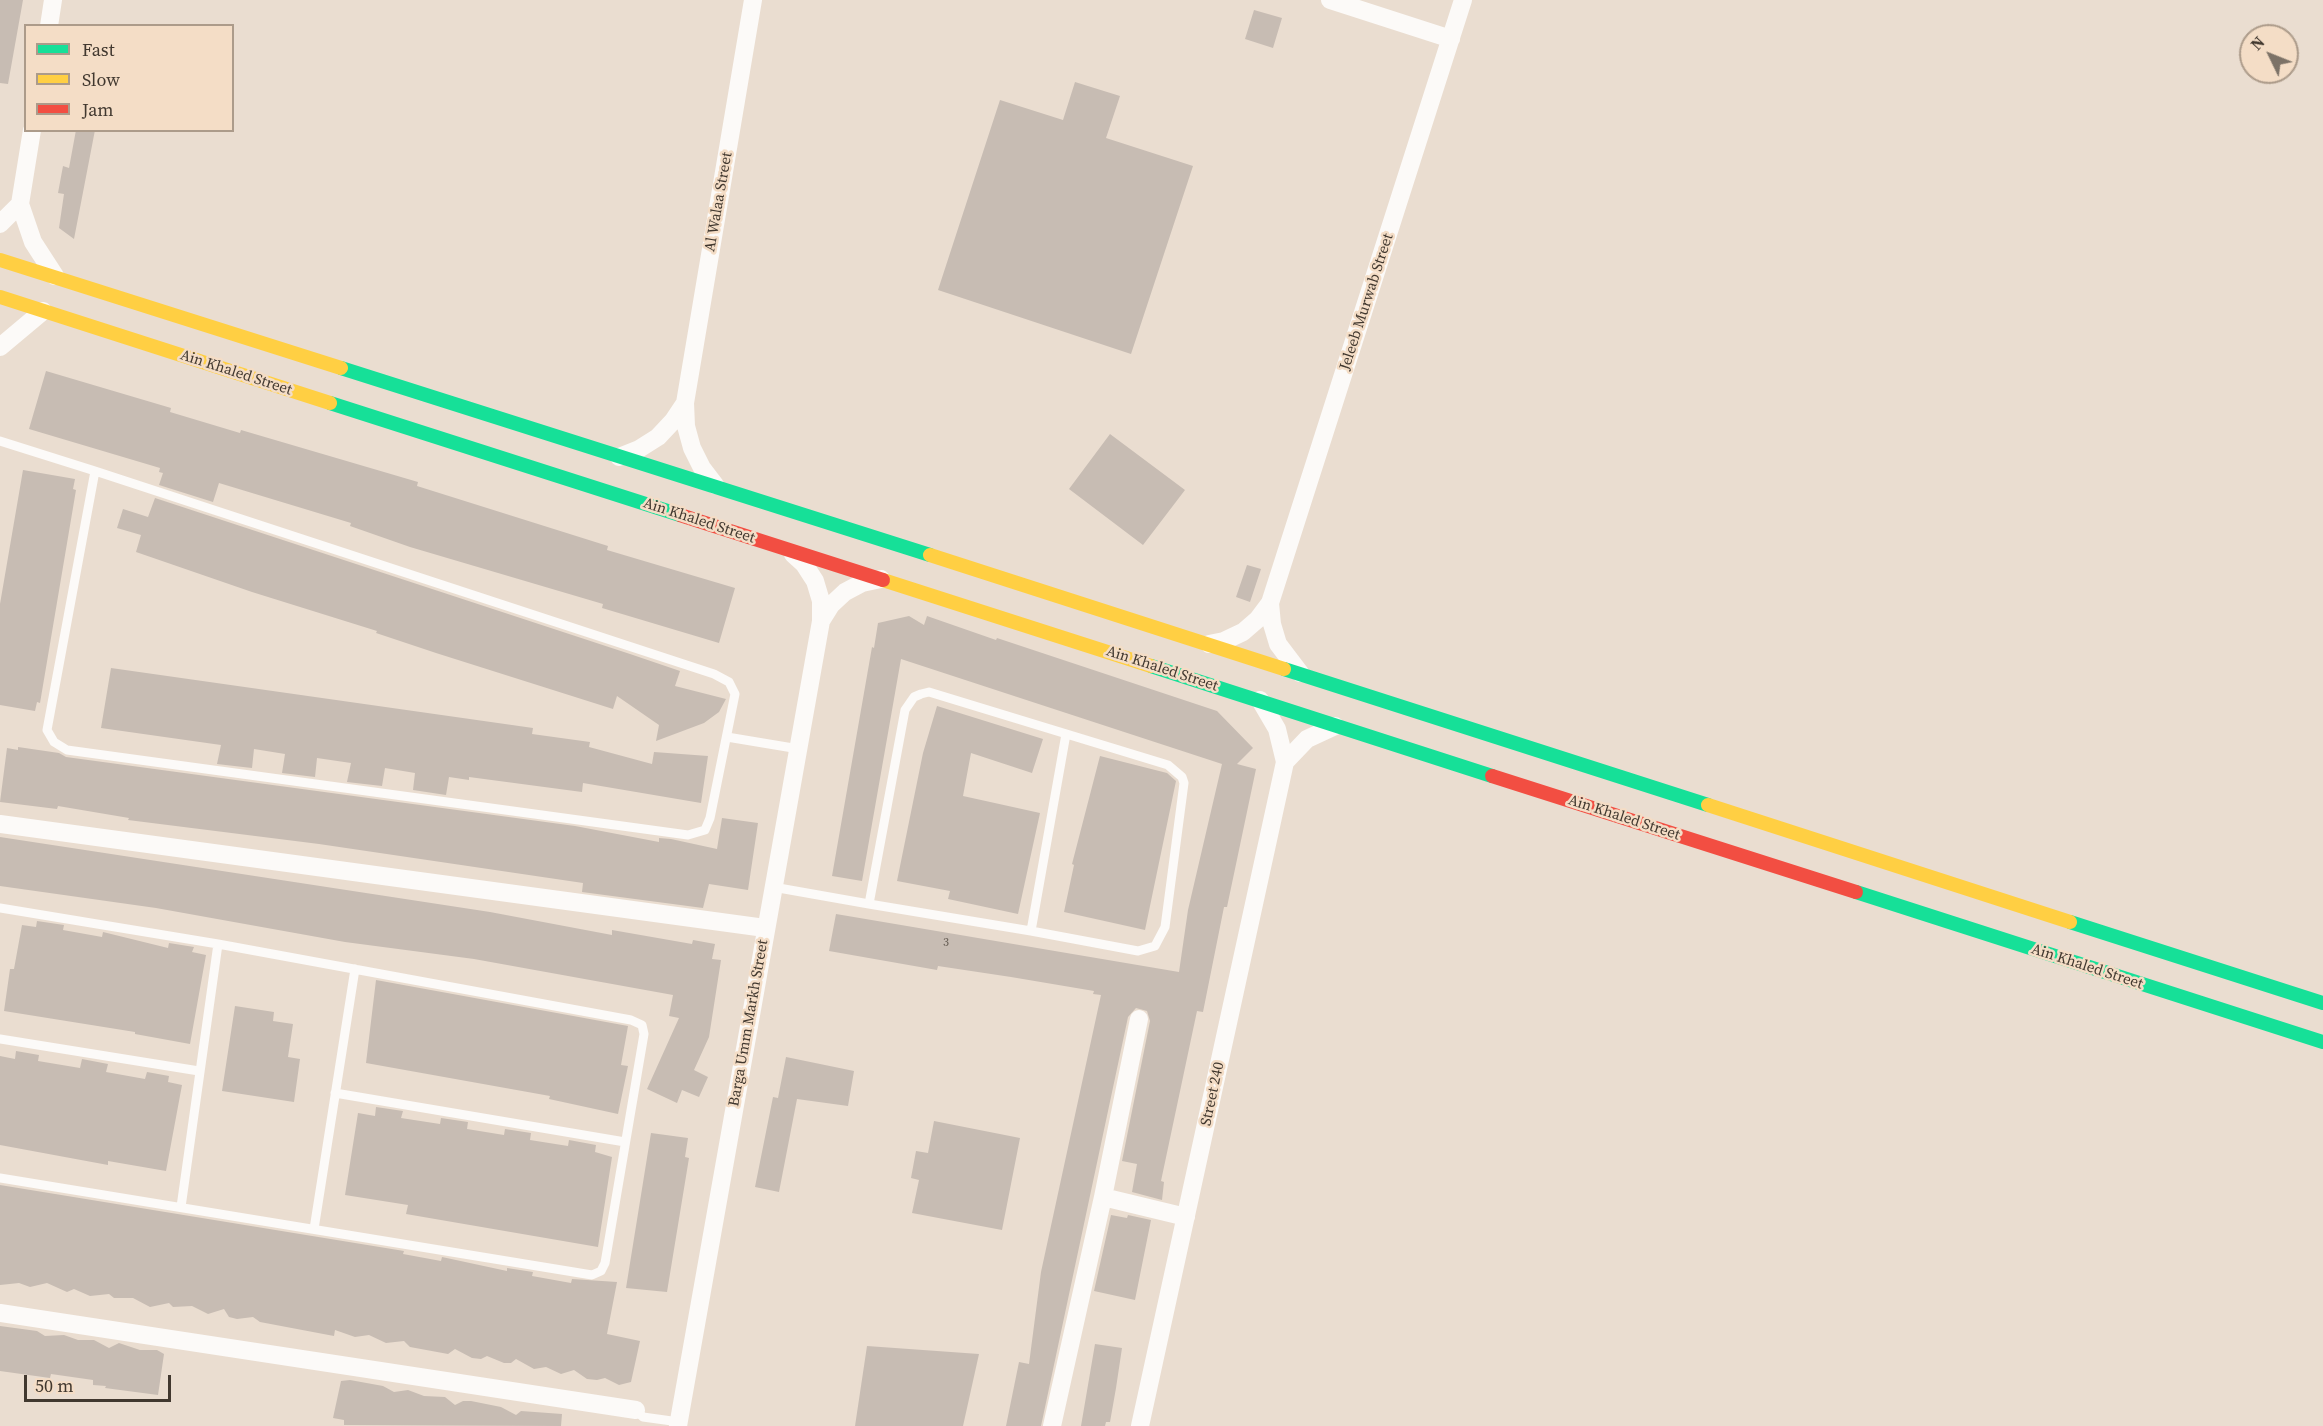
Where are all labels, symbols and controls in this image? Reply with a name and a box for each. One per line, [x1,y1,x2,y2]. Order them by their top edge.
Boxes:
legend [24,24,234,132]
north arrow [2239,24,2299,84]
text: N [2245,31,2269,55]
text: Fast [82,37,115,62]
text: Slow [82,67,120,92]
text: Jam [82,97,114,122]
street label: Al Walaa Street [701,151,737,253]
street label: Jeleeb Murwab Street [1336,231,1398,373]
street label: Ain Khaled Street [178,346,294,400]
street label: Ain Khaled Street [641,494,757,548]
street label: Ain Khaled Street [1104,642,1220,696]
street label: Ain Khaled Street [1566,791,1682,845]
house number: 3 [943,936,949,950]
street label: Barga Umm Markh Street [725,938,773,1108]
street label: Ain Khaled Street [2029,940,2145,994]
street label: Street 240 [1197,1060,1229,1128]
scale bar [27,1363,174,1401]
text: 50 m [35,1373,73,1398]

